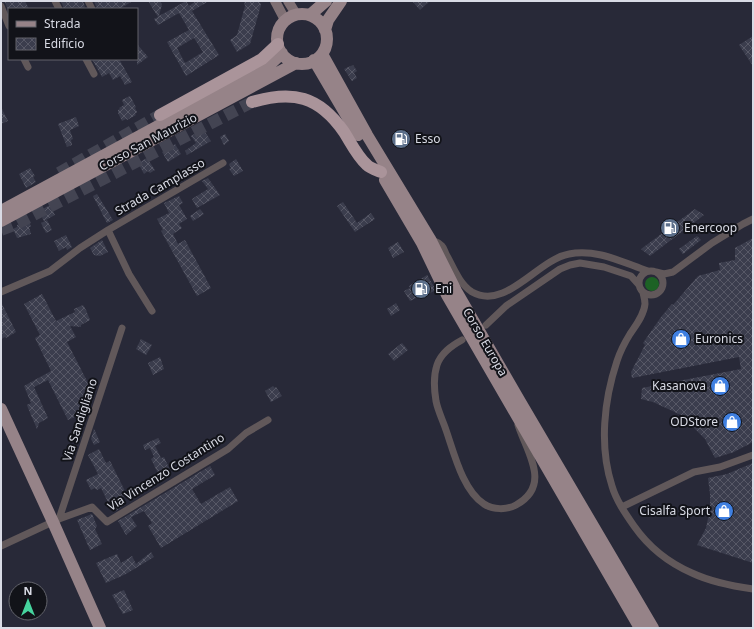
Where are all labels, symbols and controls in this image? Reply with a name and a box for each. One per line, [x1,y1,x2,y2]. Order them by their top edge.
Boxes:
legend [8,8,138,60]
text: Strada [44,15,80,32]
text: Edificio [44,35,85,52]
street label: Corso San Maurizio [96,108,200,175]
fuel station icon: Esso [390,128,412,150]
place label: Esso [415,130,440,147]
street label: Strada Camplasso [112,154,208,219]
fuel station icon: Enercoop [659,217,681,239]
place label: Enercoop [684,219,737,236]
fuel station icon: Eni [410,278,432,300]
place label: Eni [435,280,452,297]
street label: Corso Europa [459,305,512,379]
shop icon: Euronics [670,328,692,350]
place label: Euronics [695,330,743,347]
shop icon: Kasanova [709,375,731,397]
street label: Via Sandigliano [58,376,101,464]
place label: Kasanova [652,377,706,394]
shop icon: ODStore [721,411,743,433]
place label: ODStore [670,413,718,430]
street label: Via Vincenzo Costantino [104,429,227,515]
shop icon: Cisalfa Sport [713,500,735,522]
place label: Cisalfa Sport [639,502,711,519]
north arrow [8,581,48,621]
text: N [24,583,32,598]

